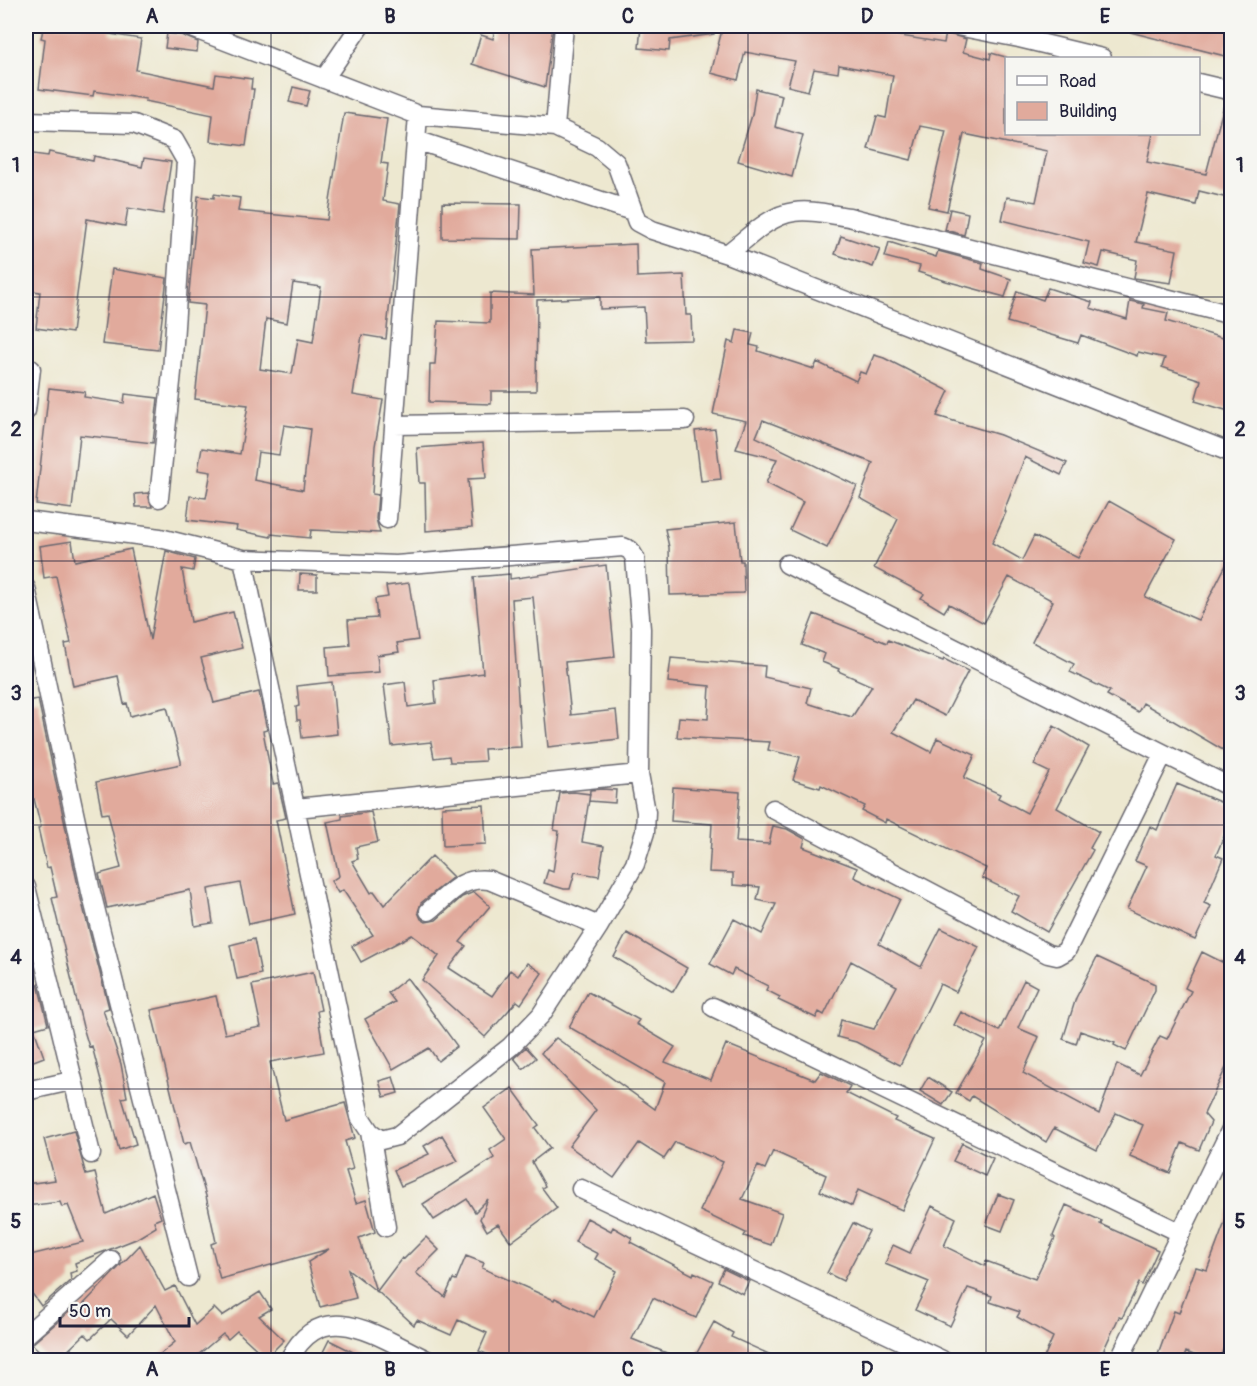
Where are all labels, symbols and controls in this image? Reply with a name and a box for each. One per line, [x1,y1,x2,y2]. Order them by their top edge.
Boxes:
text: A [146,4,159,29]
text: B [384,4,396,29]
text: C [622,4,634,29]
text: D [861,4,874,29]
text: E [1100,4,1111,29]
legend [1005,57,1200,135]
text: Road [1059,70,1096,93]
text: Building [1059,100,1117,123]
text: 1 [12,153,20,178]
text: 1 [1236,153,1244,178]
text: 2 [10,417,22,442]
text: 2 [1234,417,1246,442]
text: 3 [10,681,22,706]
text: 3 [1234,681,1246,706]
text: 4 [10,945,22,970]
text: 4 [1234,945,1246,970]
text: 5 [11,1209,22,1234]
text: 5 [1235,1209,1246,1234]
scale bar [60,1290,189,1328]
text: 50 m [69,1300,111,1323]
text: A [146,1357,159,1382]
text: B [384,1357,396,1382]
text: C [622,1357,634,1382]
text: D [861,1357,874,1382]
text: E [1100,1357,1111,1382]

